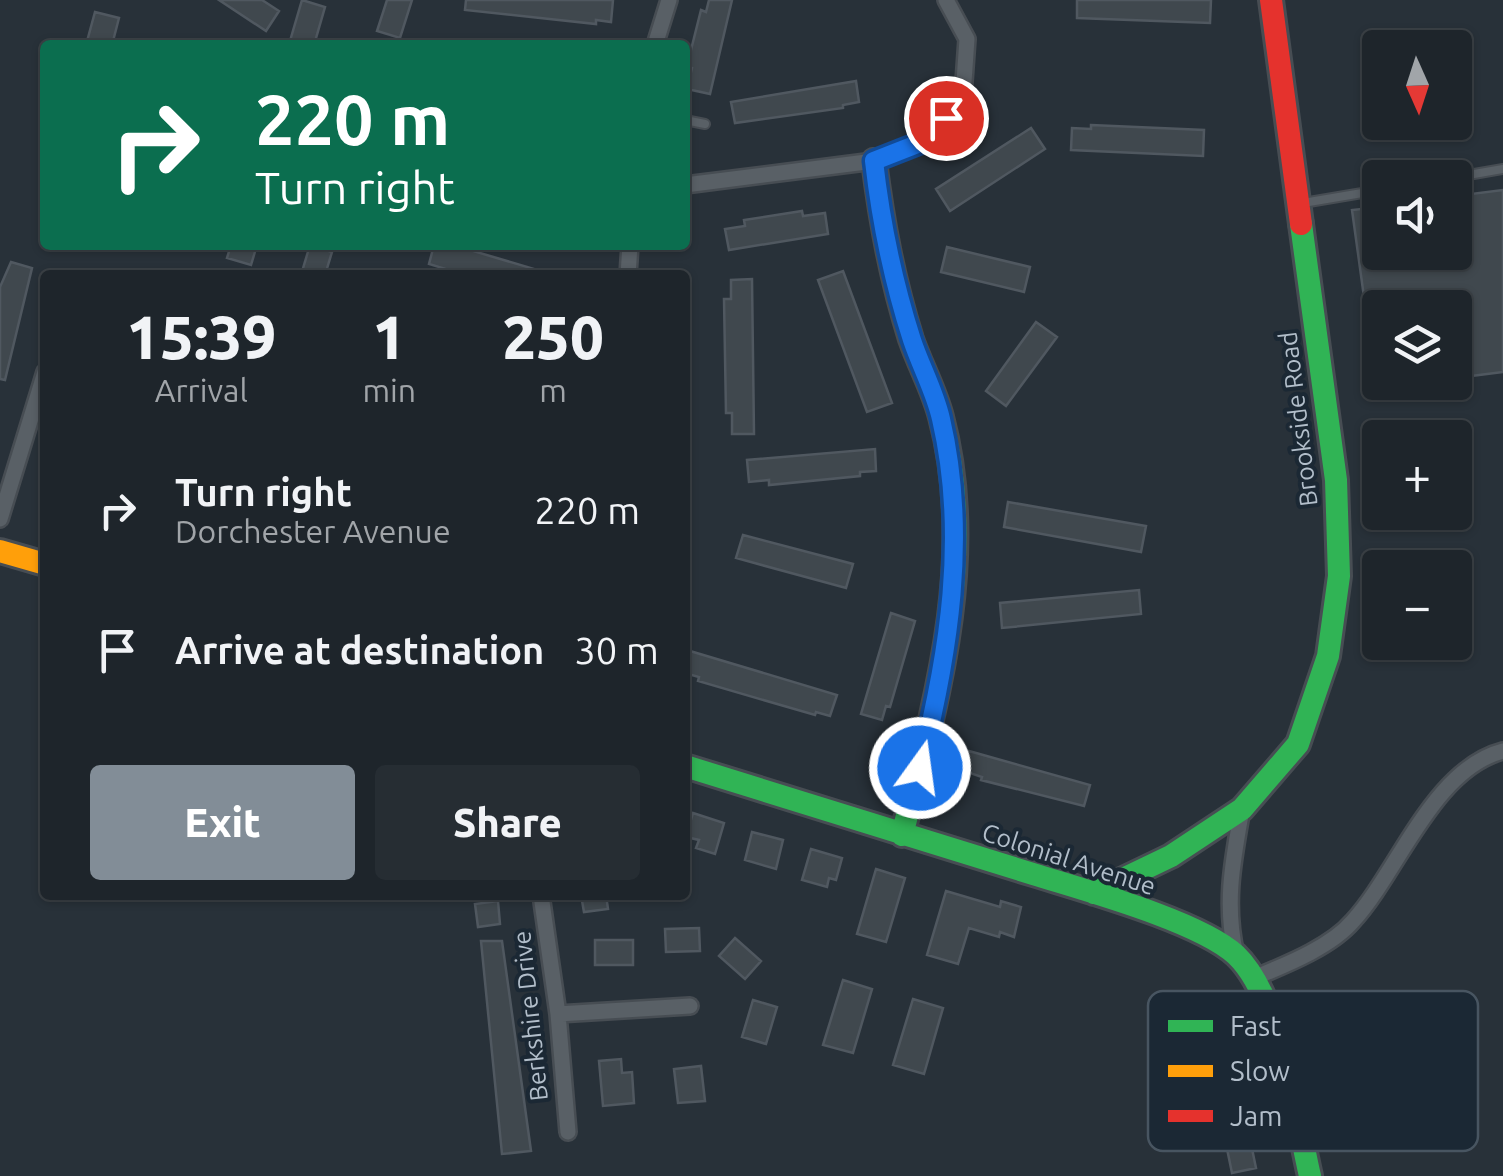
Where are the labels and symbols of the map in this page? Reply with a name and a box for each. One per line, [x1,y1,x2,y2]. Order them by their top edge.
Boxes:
north arrow [1362,30,1472,140]
pin [904,76,989,161]
street label: Brookside Road [1273,330,1323,508]
position arrow [868,716,972,820]
street label: Colonial Avenue [979,818,1159,900]
street label: Berkshire Drive [507,929,553,1103]
legend [1148,991,1478,1151]
text: Fast [1230,1010,1281,1041]
text: Slow [1230,1055,1290,1086]
text: Jam [1230,1100,1282,1131]

